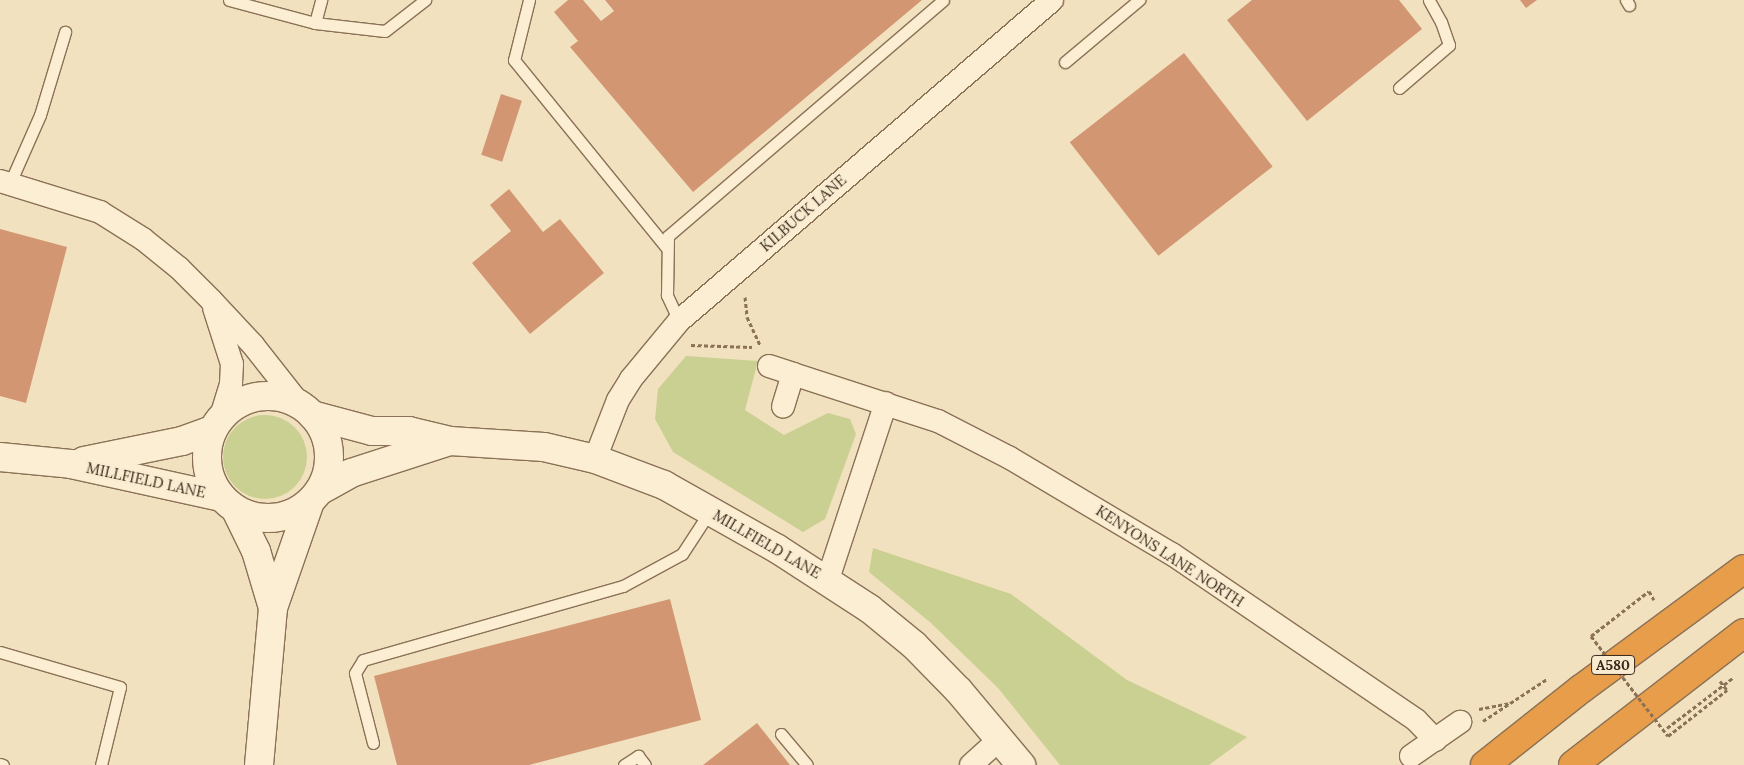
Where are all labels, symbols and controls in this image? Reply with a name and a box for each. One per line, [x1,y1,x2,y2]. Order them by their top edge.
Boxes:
street label: KILBUCK LANE [756,171,850,255]
street label: MILLFIELD LANE [85,459,207,501]
street label: KENYONS LANE NORTH [1093,501,1247,611]
street label: MILLFIELD LANE [710,506,824,582]
road number: A580 [1590,654,1636,676]

